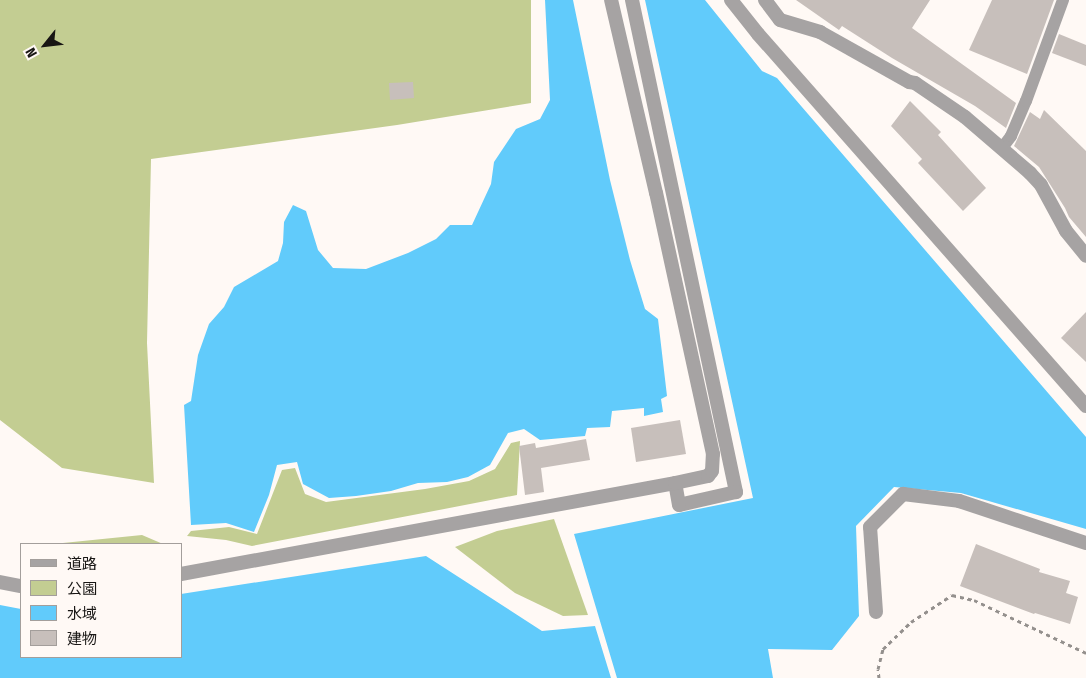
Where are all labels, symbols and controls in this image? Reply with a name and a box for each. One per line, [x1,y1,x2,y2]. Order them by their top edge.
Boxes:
north arrow [20,20,70,70]
text: N [22,45,41,60]
legend [20,543,182,658]
text: 道路 [67,555,97,573]
text: 公園 [67,580,97,598]
text: 水域 [67,605,97,623]
text: 建物 [67,630,97,648]

